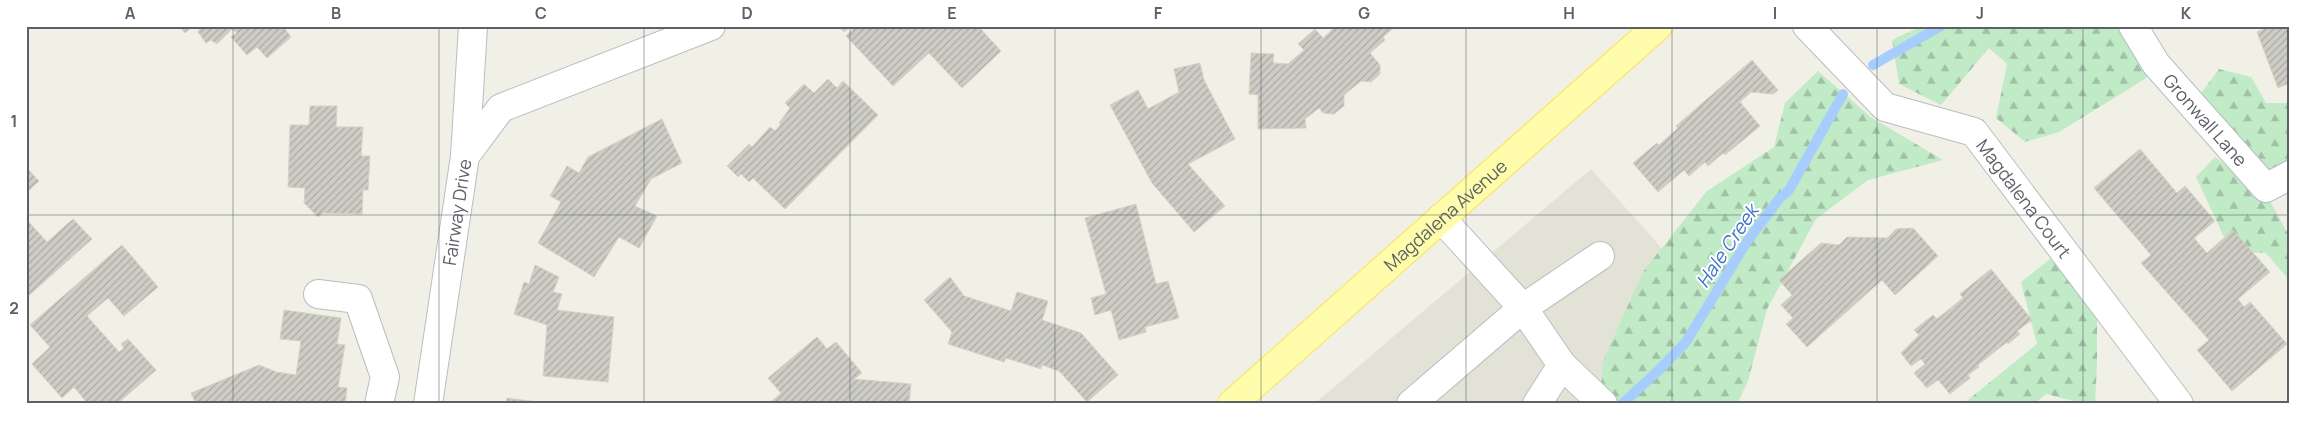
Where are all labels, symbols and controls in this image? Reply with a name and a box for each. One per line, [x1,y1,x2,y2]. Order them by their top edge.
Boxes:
text: A [125,2,136,24]
text: B [331,2,341,24]
text: C [535,2,547,24]
text: D [741,2,753,24]
text: E [947,2,957,24]
text: F [1154,2,1163,24]
text: G [1358,2,1370,24]
text: H [1563,2,1575,24]
text: I [1773,2,1777,24]
text: J [1976,2,1984,24]
text: K [2181,2,2192,24]
street label: Gronwall Lane [2158,68,2253,171]
text: 1 [10,110,18,132]
street label: Magdalena Court [1971,134,2077,263]
street label: Magdalena Avenue [1379,154,1512,276]
street label: Fairway Drive [437,157,476,267]
water label: Hale Creek [1690,197,1766,293]
text: 2 [9,297,19,319]

